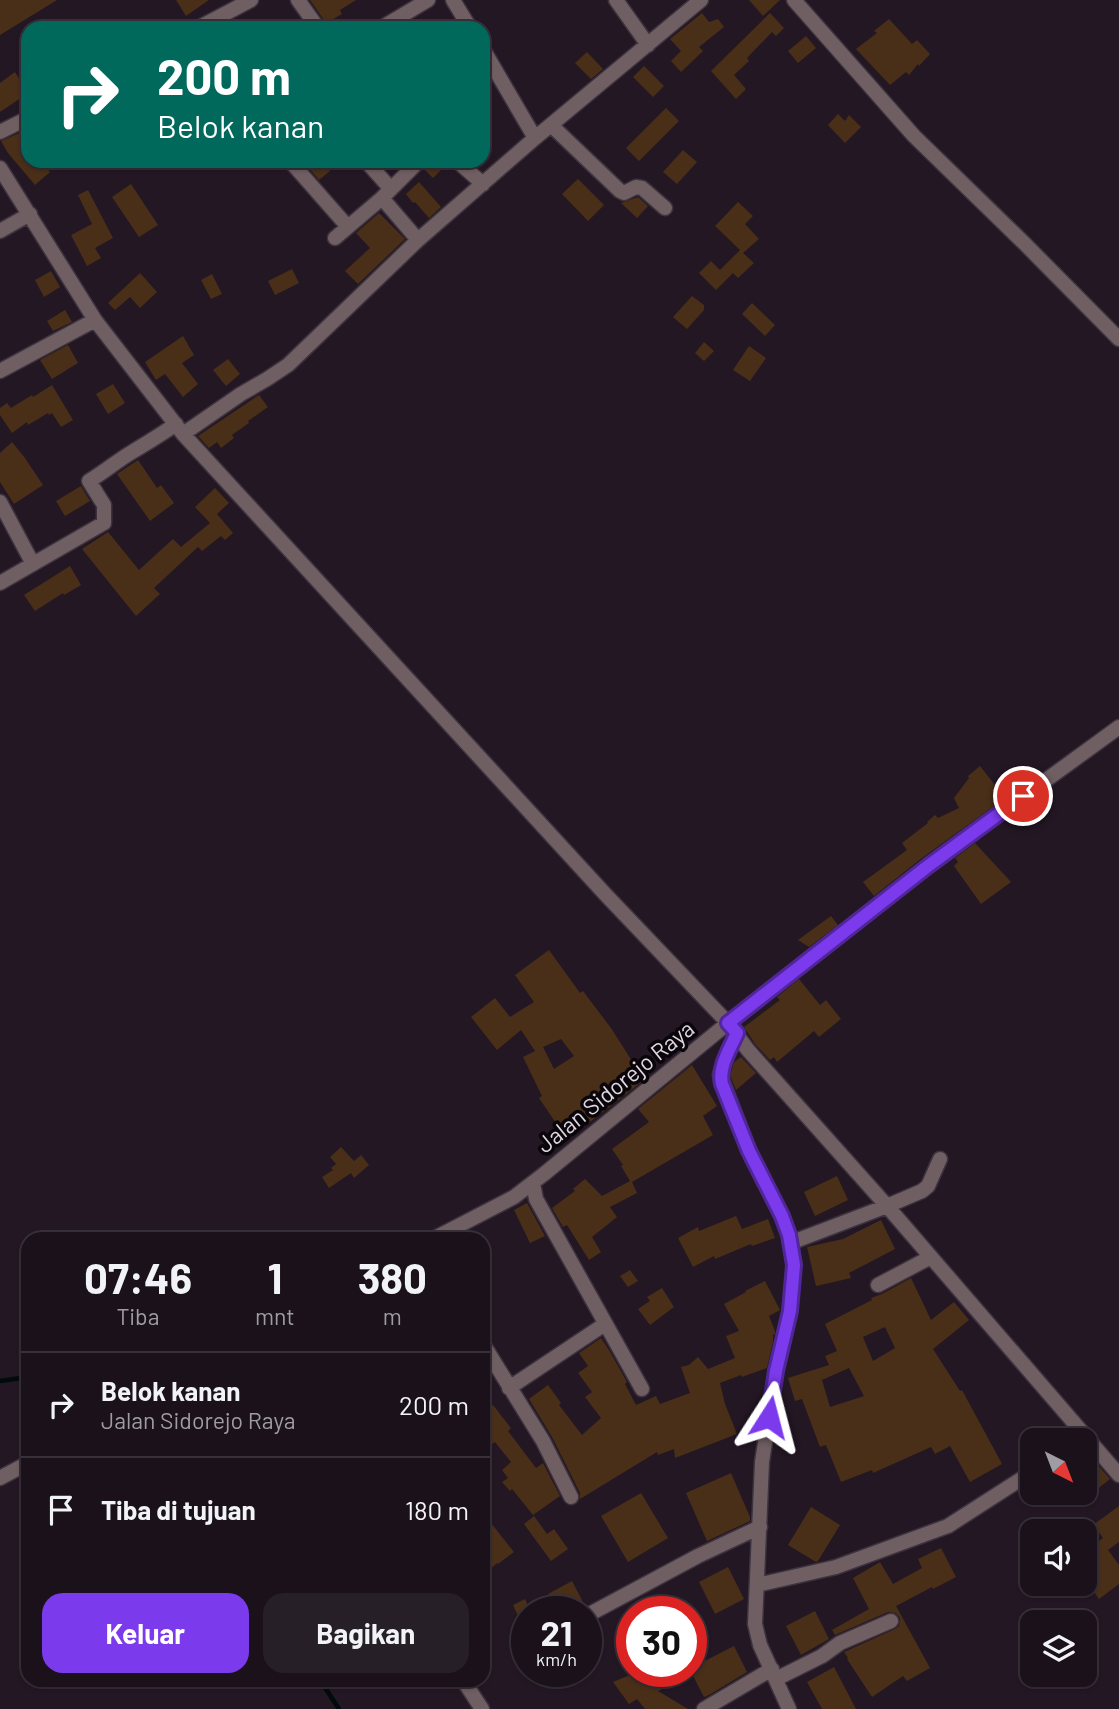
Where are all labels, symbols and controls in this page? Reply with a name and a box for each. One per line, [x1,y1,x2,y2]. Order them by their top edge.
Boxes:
text: 200 m [157,46,291,105]
icon: right [42,49,133,140]
text: Belok kanan [157,106,324,144]
pin [993,766,1053,826]
icon: arrive [1004,777,1042,815]
street label: Jalan Sidorejo Raya [531,1014,699,1158]
text: 07:46 [84,1252,192,1302]
text: 1 [267,1252,282,1302]
text: 380 [358,1252,427,1302]
text: Tiba [116,1302,159,1330]
text: mnt [255,1302,295,1330]
text: m [383,1302,402,1330]
text: Belok kanan [101,1375,240,1406]
position arrow [732,1380,806,1454]
icon: right [42,1386,80,1424]
text: 200 m [399,1389,469,1420]
text: Jalan Sidorejo Raya [101,1406,296,1434]
north arrow [1020,1428,1097,1505]
map controls [1020,1428,1097,1687]
icon: arrive [42,1491,80,1529]
text: Tiba di tujuan [101,1494,256,1525]
text: 180 m [405,1494,469,1525]
button: sound [1020,1519,1097,1596]
button: Keluar [42,1593,249,1673]
button: Bagikan [263,1593,469,1673]
speed limit sign: 30 [616,1596,707,1687]
button: layers [1020,1610,1097,1687]
text: 21 [541,1611,572,1653]
text: km/h [536,1648,577,1670]

